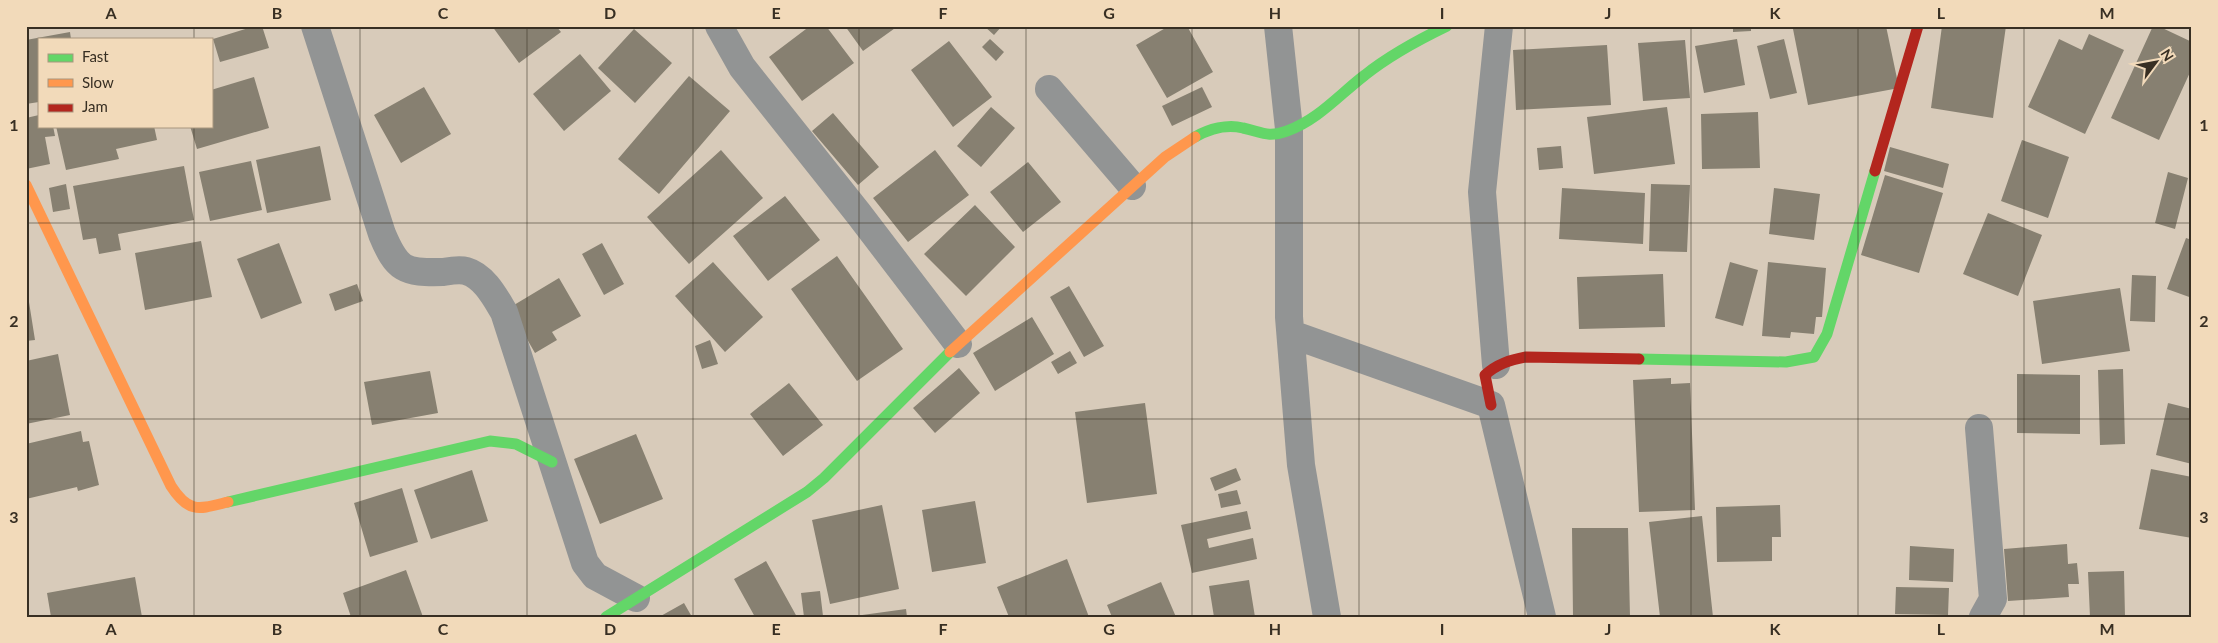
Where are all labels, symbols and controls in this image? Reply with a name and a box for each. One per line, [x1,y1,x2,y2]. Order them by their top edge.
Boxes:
text: A [104,3,117,22]
text: B [272,3,282,22]
text: C [438,3,449,22]
text: D [604,3,616,22]
text: E [771,3,781,22]
text: F [938,3,948,22]
text: G [1103,3,1115,22]
text: H [1269,3,1281,22]
text: I [1440,3,1444,22]
text: J [1605,3,1611,22]
text: K [1770,3,1782,22]
text: L [1937,3,1946,22]
text: M [2099,3,2115,22]
legend [38,38,212,128]
north arrow [2130,38,2180,88]
text: N [2157,46,2178,64]
text: Fast [82,47,109,65]
text: Slow [82,73,114,91]
text: Jam [82,97,108,115]
text: 1 [9,115,19,134]
text: 1 [2199,115,2209,134]
text: 2 [9,311,19,330]
text: 2 [2199,311,2209,330]
text: 3 [9,507,19,526]
text: 3 [2199,507,2209,526]
text: A [104,619,117,638]
text: B [272,619,282,638]
text: C [438,619,449,638]
text: D [604,619,616,638]
text: E [771,619,781,638]
text: F [938,619,948,638]
text: G [1103,619,1115,638]
text: H [1269,619,1281,638]
text: I [1440,619,1444,638]
text: J [1605,619,1611,638]
text: K [1770,619,1782,638]
text: L [1937,619,1946,638]
text: M [2099,619,2115,638]

